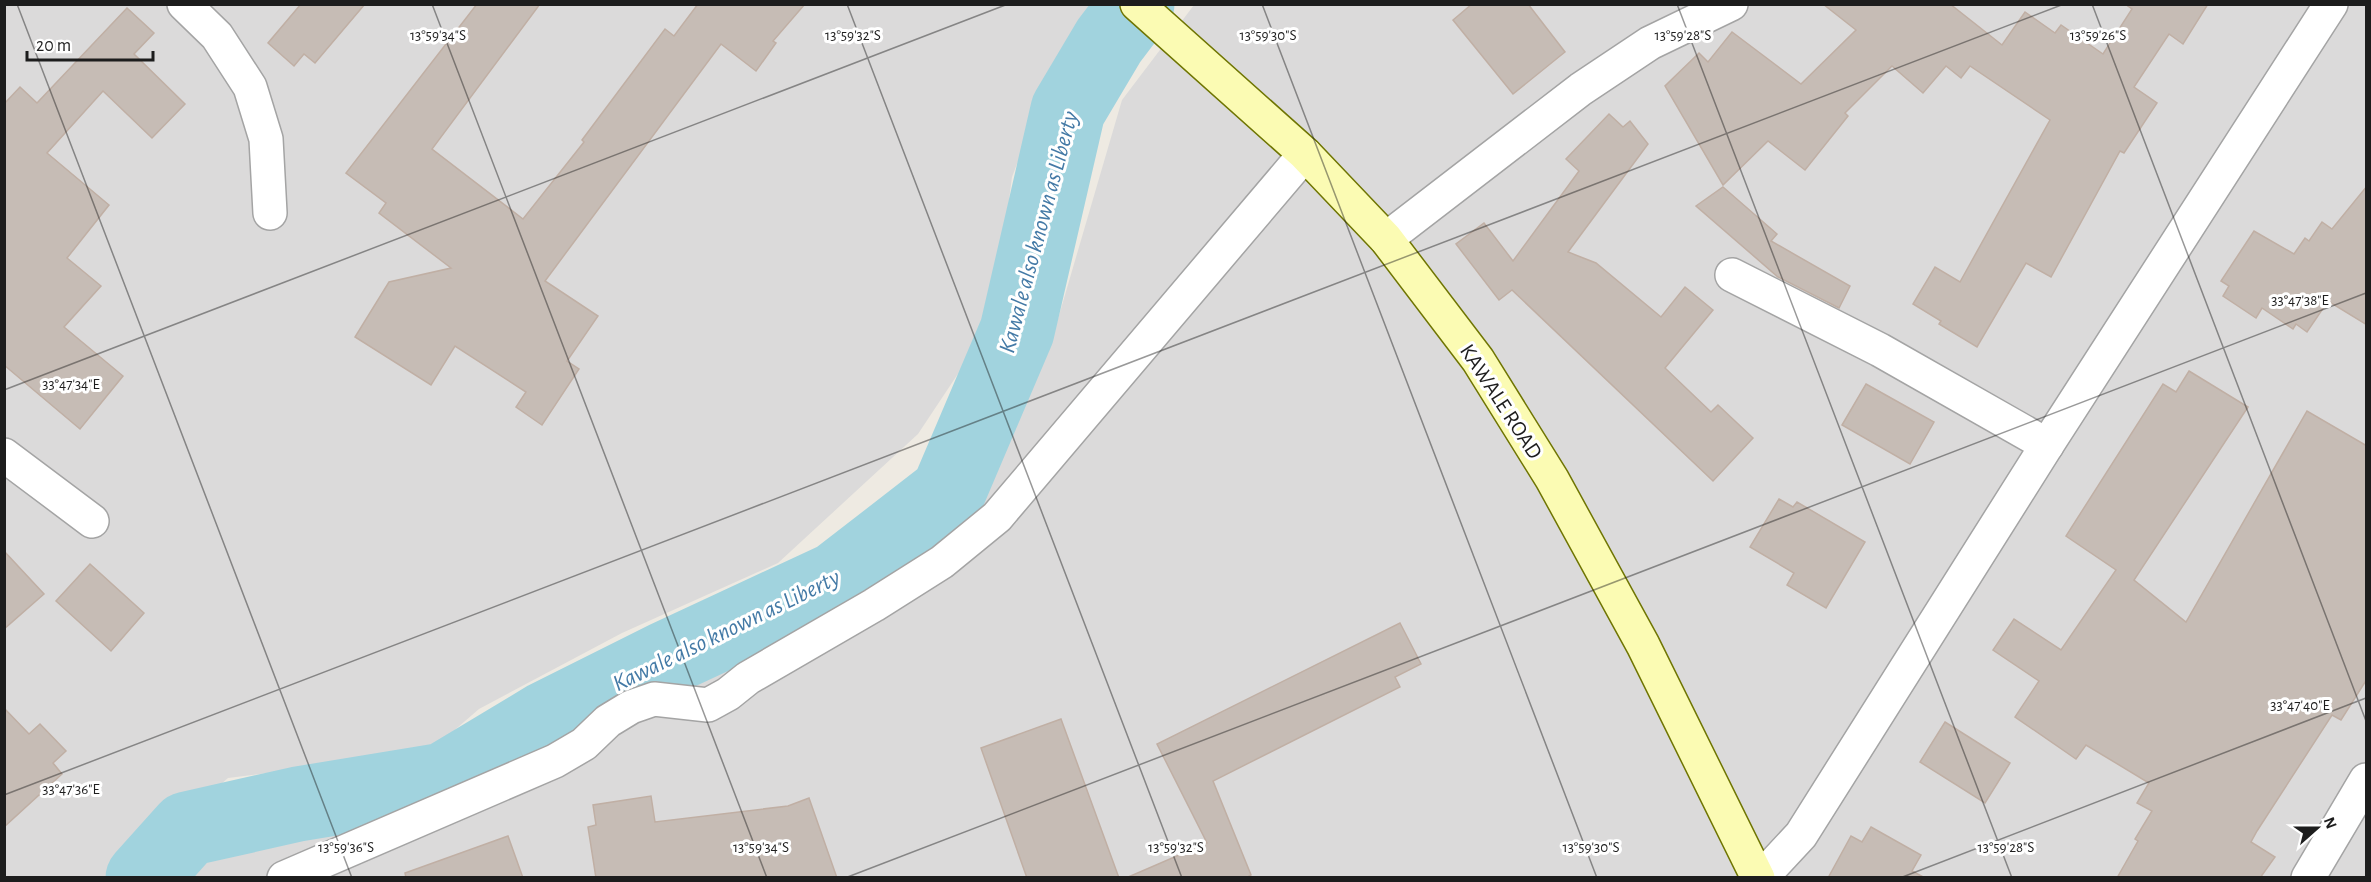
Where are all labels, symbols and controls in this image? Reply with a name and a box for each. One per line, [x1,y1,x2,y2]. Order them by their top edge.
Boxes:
scale bar [27,24,153,62]
text: 13°59'34"S [410,28,466,43]
text: 13°59'32"S [825,28,881,43]
text: 13°59'30"S [1240,28,1296,43]
text: 13°59'28"S [1655,28,1711,43]
text: 13°59'26"S [2070,28,2126,43]
text: 20 m [36,37,71,55]
water label: Kawale also known as Liberty [995,109,1083,356]
text: 33°47'38"E [2271,293,2329,308]
street label: KAWALE ROAD [1456,340,1546,463]
text: 33°47'34"E [42,377,100,392]
water label: Kawale also known as Liberty [609,565,844,696]
text: 33°47'40"E [2270,698,2330,713]
text: 33°47'36"E [42,782,100,797]
north arrow [2287,798,2347,858]
text: N [2321,815,2340,831]
text: 13°59'36"S [318,840,374,855]
text: 13°59'34"S [733,840,789,855]
text: 13°59'32"S [1148,840,1204,855]
text: 13°59'30"S [1563,840,1619,855]
text: 13°59'28"S [1978,840,2034,855]

